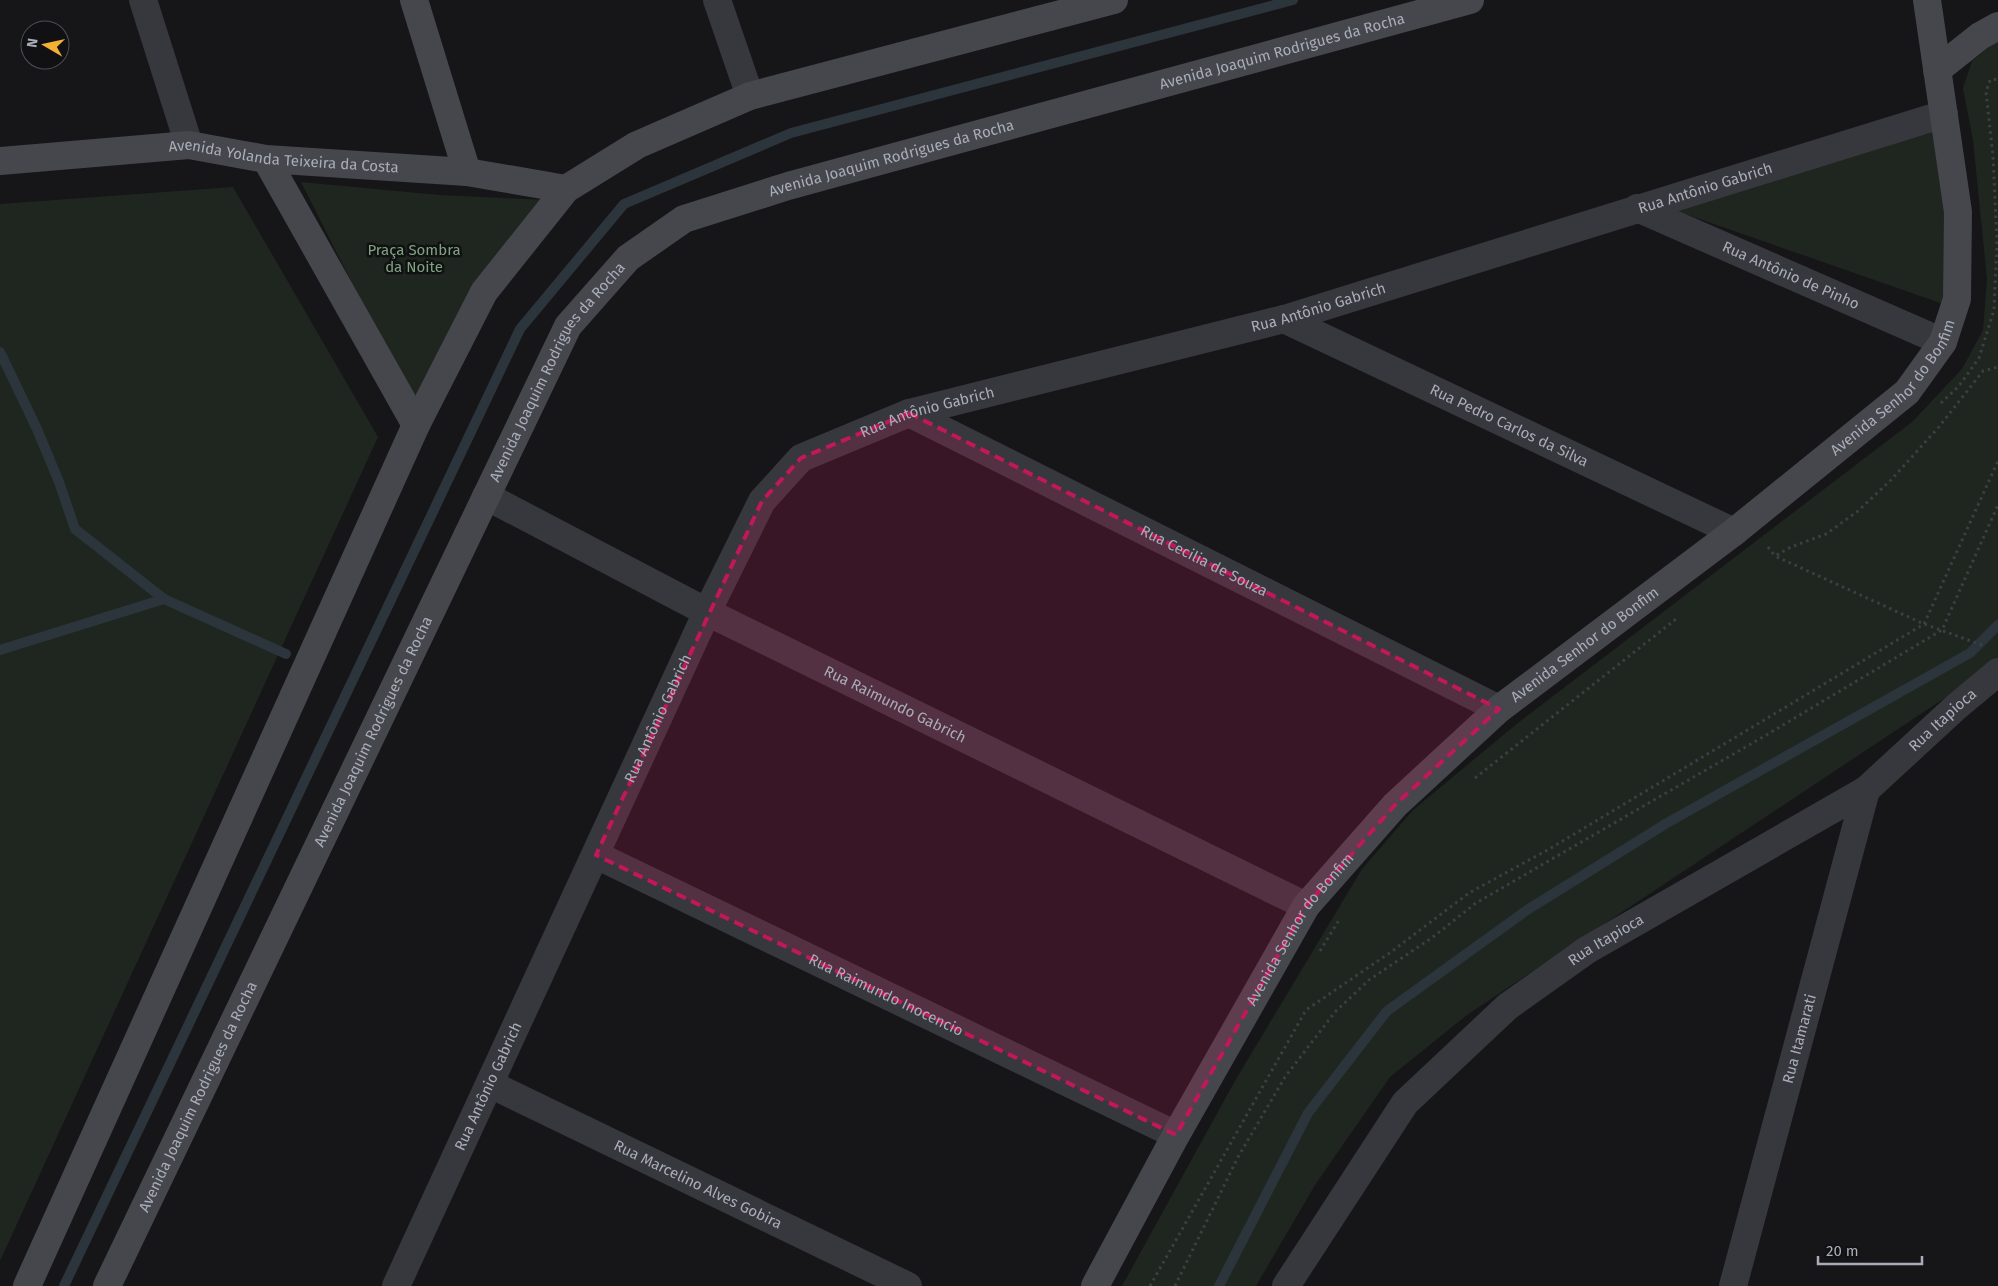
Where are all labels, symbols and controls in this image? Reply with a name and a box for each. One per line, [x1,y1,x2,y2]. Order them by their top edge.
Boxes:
street label: Avenida Joaquim Rodrigues da Rocha [1157,9,1407,93]
north arrow [20,20,70,70]
text: N [24,37,42,49]
street label: Avenida Joaquim Rodrigues da Rocha [766,116,1016,201]
street label: Avenida Yolanda Teixeira da Costa [168,136,399,177]
street label: Rua Antônio Gabrich [1636,159,1775,217]
street label: Rua Antônio de Pinho [1720,238,1862,313]
park label: Praça Sombra da Noite [367,241,461,276]
street label: Avenida Joaquim Rodrigues da Rocha [486,259,629,485]
street label: Rua Antônio Gabrich [1249,279,1388,336]
street label: Avenida Senhor do Bonfim [1827,317,1959,459]
street label: Rua Pedro Carlos da Silva [1427,380,1591,471]
street label: Rua Antônio Gabrich [857,383,996,441]
street label: Rua Cecilia de Souza [1137,522,1270,600]
street label: Avenida Senhor do Bonfim [1507,583,1662,706]
street label: Avenida Joaquim Rodrigues da Rocha [310,613,436,850]
street label: Rua Antônio Gabrich [620,651,695,786]
street label: Rua Raimundo Gabrich [821,662,969,747]
street label: Rua Itapioca [1905,685,1980,755]
street label: Avenida Senhor do Bonfim [1242,849,1358,1009]
street label: Rua Itapioca [1565,910,1647,970]
street label: Rua Raimundo Inocencio [806,950,966,1040]
street label: Avenida Joaquim Rodrigues da Rocha [135,978,261,1215]
street label: Rua Itamarati [1779,992,1820,1086]
street label: Rua Antônio Gabrich [451,1019,526,1153]
street label: Rua Marcelino Alves Gobira [611,1136,785,1233]
scale bar [1818,1234,1922,1266]
text: 20 m [1826,1242,1859,1260]

